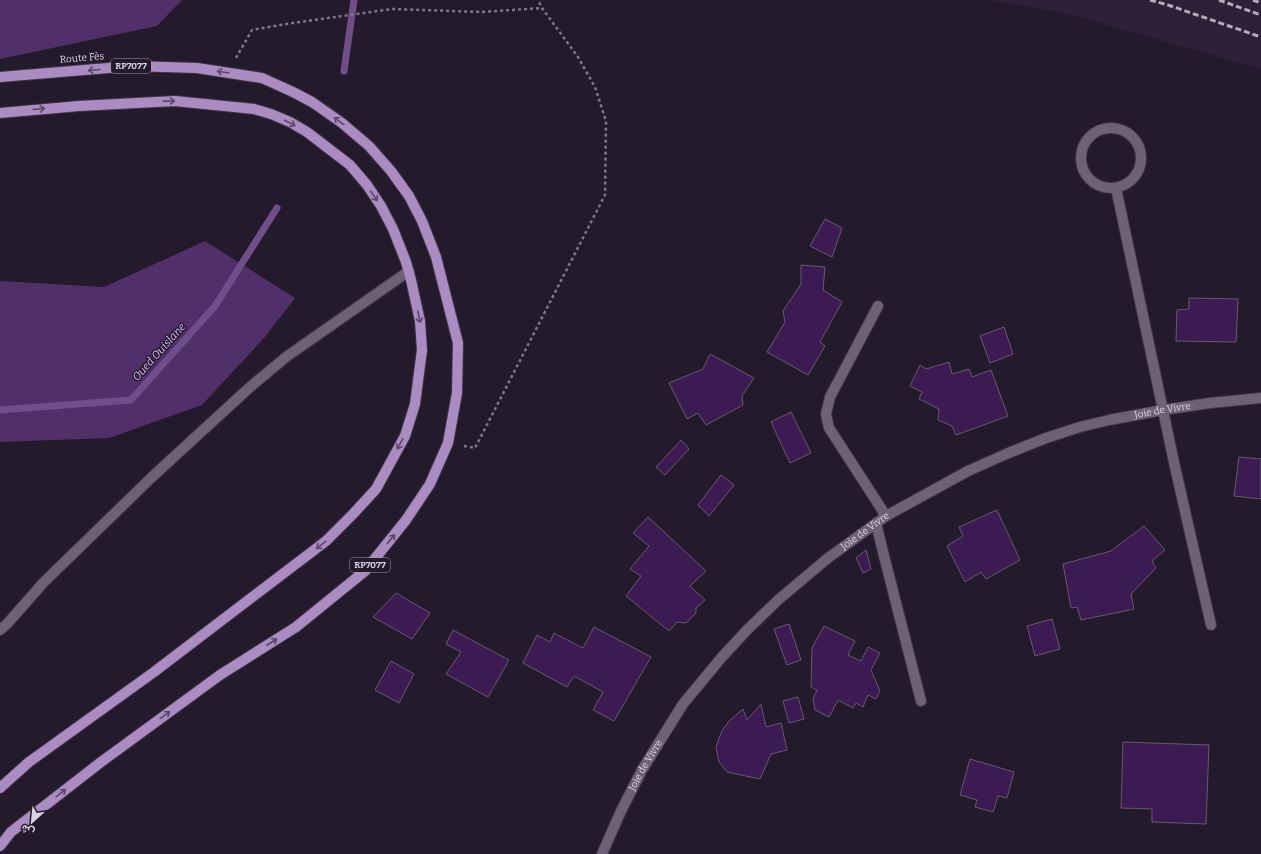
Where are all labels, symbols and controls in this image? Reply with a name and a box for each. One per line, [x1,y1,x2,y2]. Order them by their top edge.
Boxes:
street label: Route Fès [59,50,105,66]
road number: RP7077 [111,59,151,73]
one-way arrow [88,66,101,73]
one-way arrow [217,68,230,76]
one-way arrow [162,98,175,105]
one-way arrow [32,106,45,113]
one-way arrow [334,117,345,125]
one-way arrow [284,120,296,127]
one-way arrow [370,191,378,202]
one-way arrow [415,310,423,323]
water label: Oued Ouislane [130,320,189,384]
street label: Joie de Vivre [1132,400,1192,421]
one-way arrow [396,438,404,450]
street label: Joie de Vivre [838,509,891,553]
one-way arrow [386,534,395,544]
one-way arrow [315,541,326,549]
road number: RP7077 [350,558,390,572]
one-way arrow [267,638,278,646]
one-way arrow [160,711,171,719]
street label: Joie de Vivre [626,738,665,794]
one-way arrow [56,789,67,797]
north arrow [12,802,52,842]
text: ش [19,822,37,839]

